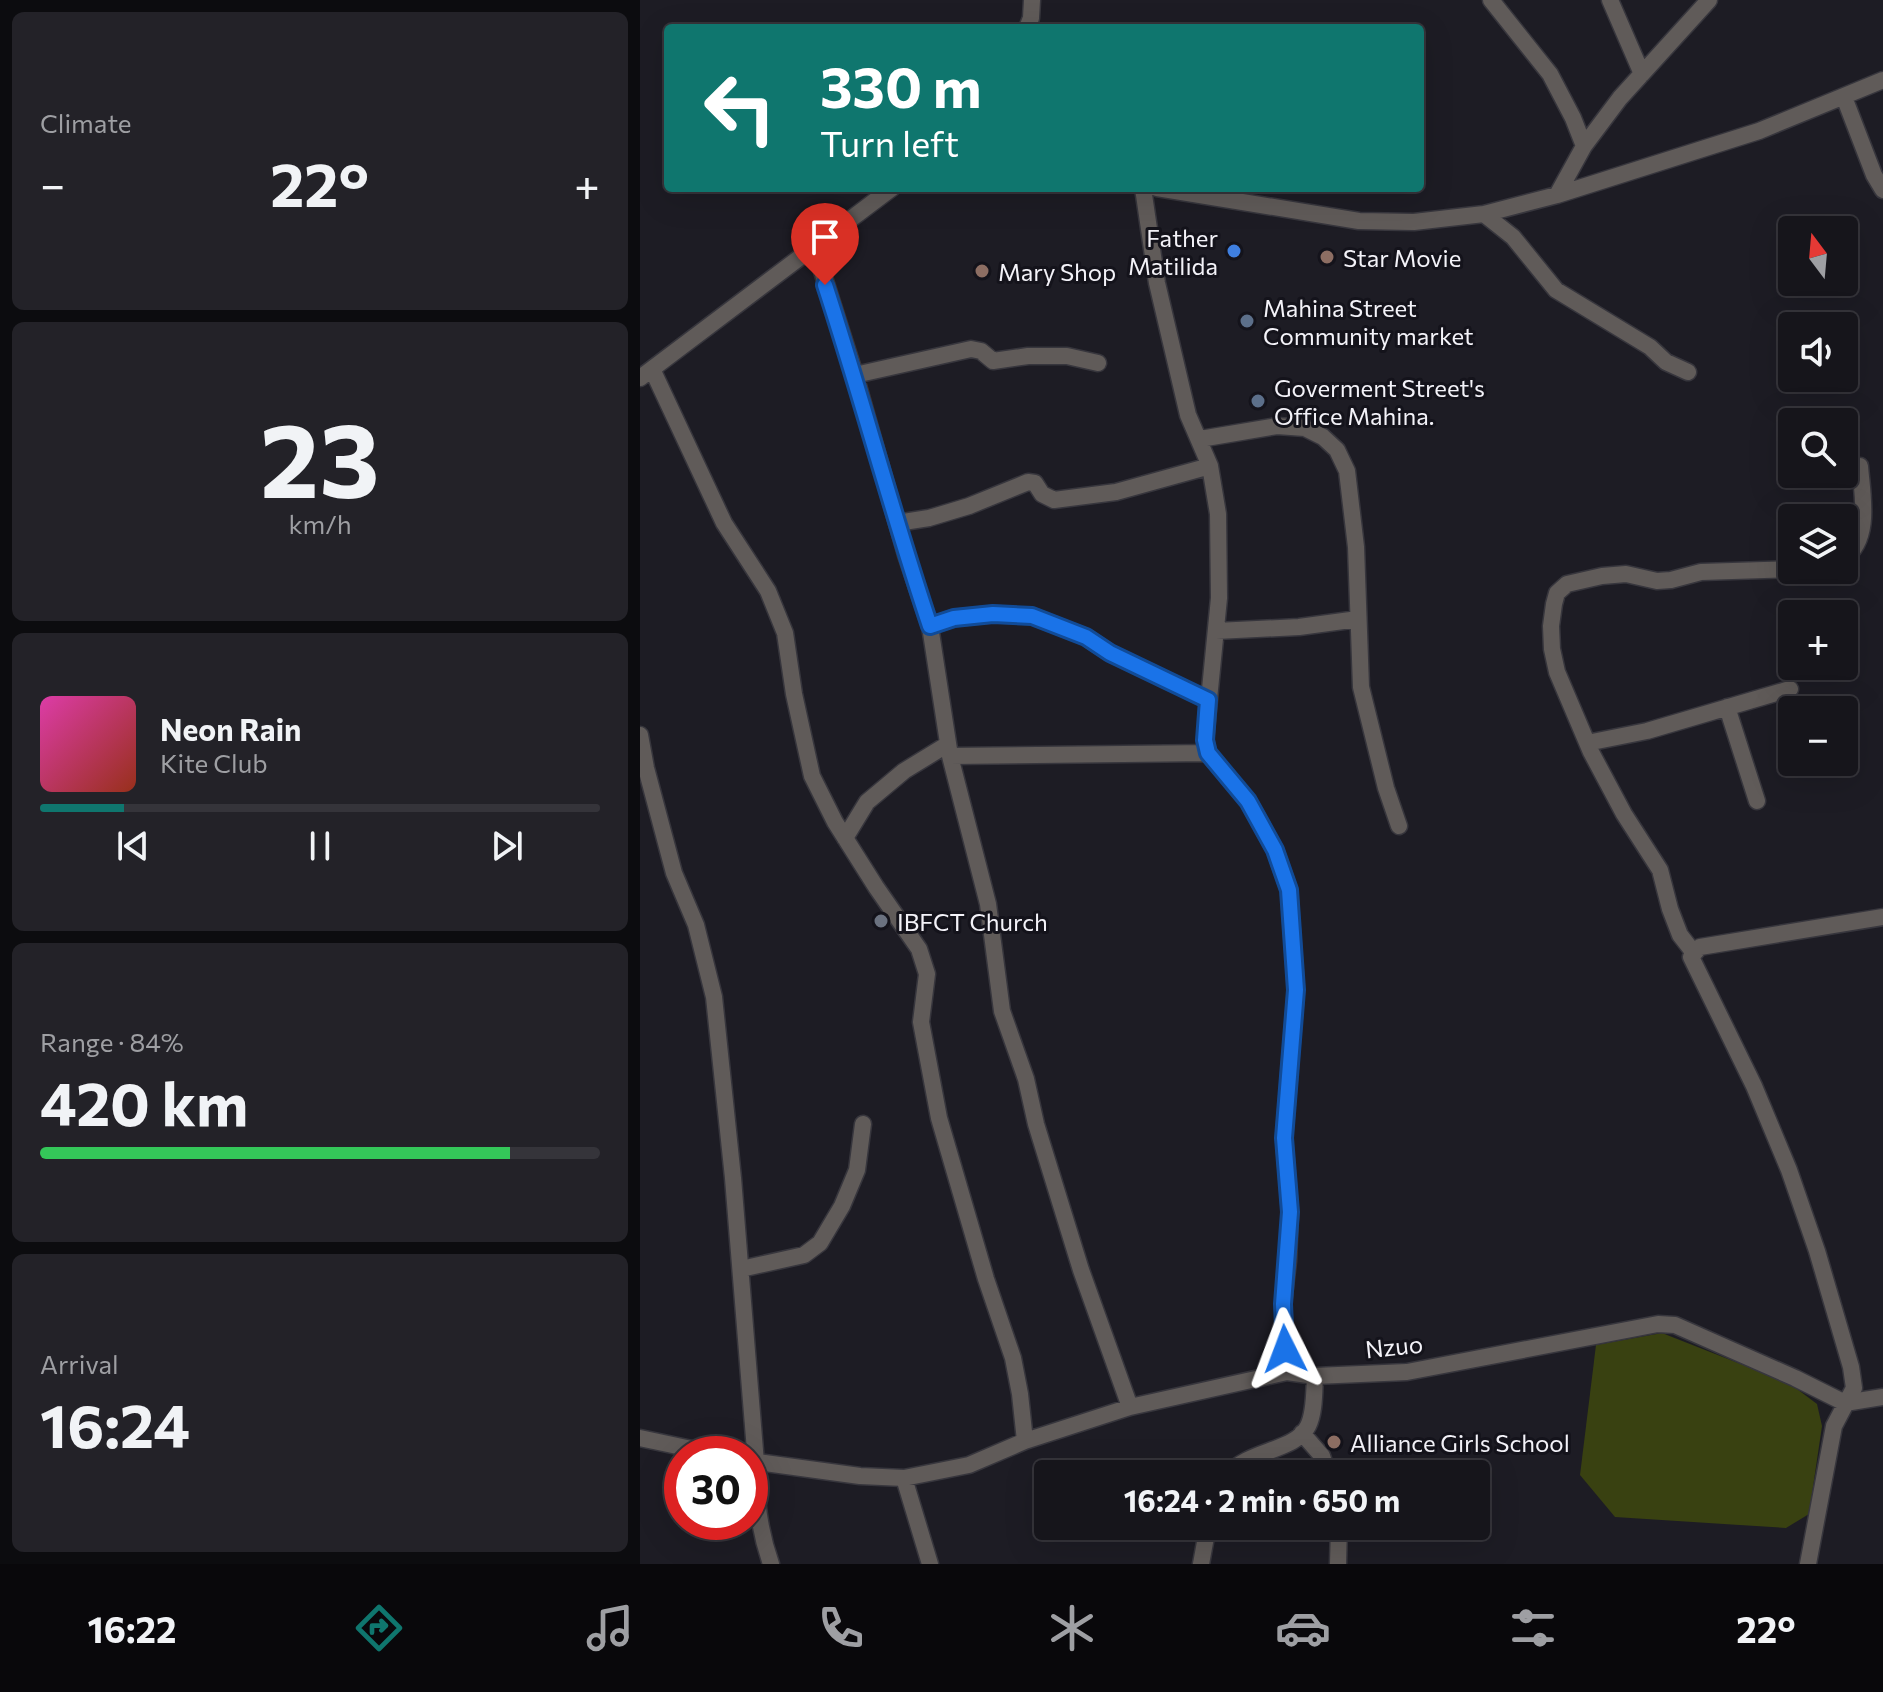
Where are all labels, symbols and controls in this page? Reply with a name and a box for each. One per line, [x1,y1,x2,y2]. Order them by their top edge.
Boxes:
text: 330 m [820,51,982,120]
icon: left [688,56,792,160]
text: Climate [40,107,132,138]
text: Turn left [820,120,959,164]
text: 22° [270,146,369,219]
text: − [40,156,65,210]
text: + [574,156,600,210]
pin [791,203,859,285]
icon: arrive [803,215,847,259]
north arrow [1778,216,1858,296]
map controls [1778,216,1858,776]
place label: Father Matilida [1128,223,1218,280]
marker: Father Matilida [1225,242,1243,260]
place label: Star Movie [1343,243,1461,272]
marker: Star Movie [1318,248,1336,266]
place label: Mary Shop [998,257,1116,286]
marker: Mary Shop [973,262,991,280]
place label: Mahina Street Community market [1263,293,1474,350]
marker: Mahina Street Community market [1238,312,1256,330]
button: sound [1778,312,1858,392]
place label: Goverment Street's Office Mahina. [1274,373,1485,430]
text: 23 [260,392,380,519]
marker: Goverment Street's Office Mahina. [1249,392,1267,410]
button: search [1778,408,1858,488]
button: layers [1778,504,1858,584]
text: km/h [288,508,352,539]
button: + [1778,600,1858,680]
button: − [1778,696,1858,776]
text: Neon Rain [160,710,301,747]
text: Kite Club [160,747,268,778]
icon: previous [111,824,155,868]
icon: pause [298,824,342,868]
icon: next [485,824,529,868]
place label: IBFCT Church [897,907,1048,936]
marker: IBFCT Church [872,912,890,930]
text: Range · 84% [40,1026,184,1057]
text: 420 km [40,1065,248,1138]
position arrow [1243,1307,1327,1391]
street label: Nzuo [1364,1329,1424,1363]
text: Arrival [40,1348,119,1379]
text: 16:24 [40,1387,190,1460]
place label: Alliance Girls School [1350,1428,1570,1457]
marker: Alliance Girls School [1325,1433,1343,1451]
speed limit sign: 30 [664,1436,768,1540]
text: 16:24 · 2 min · 650 m [1124,1481,1400,1518]
icon: directions [351,1600,407,1656]
icon: music [582,1600,638,1656]
icon: phone [813,1600,869,1656]
icon: climate [1044,1600,1100,1656]
icon: car [1275,1600,1331,1656]
icon: filters [1505,1600,1561,1656]
text: 16:22 [87,1606,176,1650]
text: 22° [1736,1606,1796,1650]

